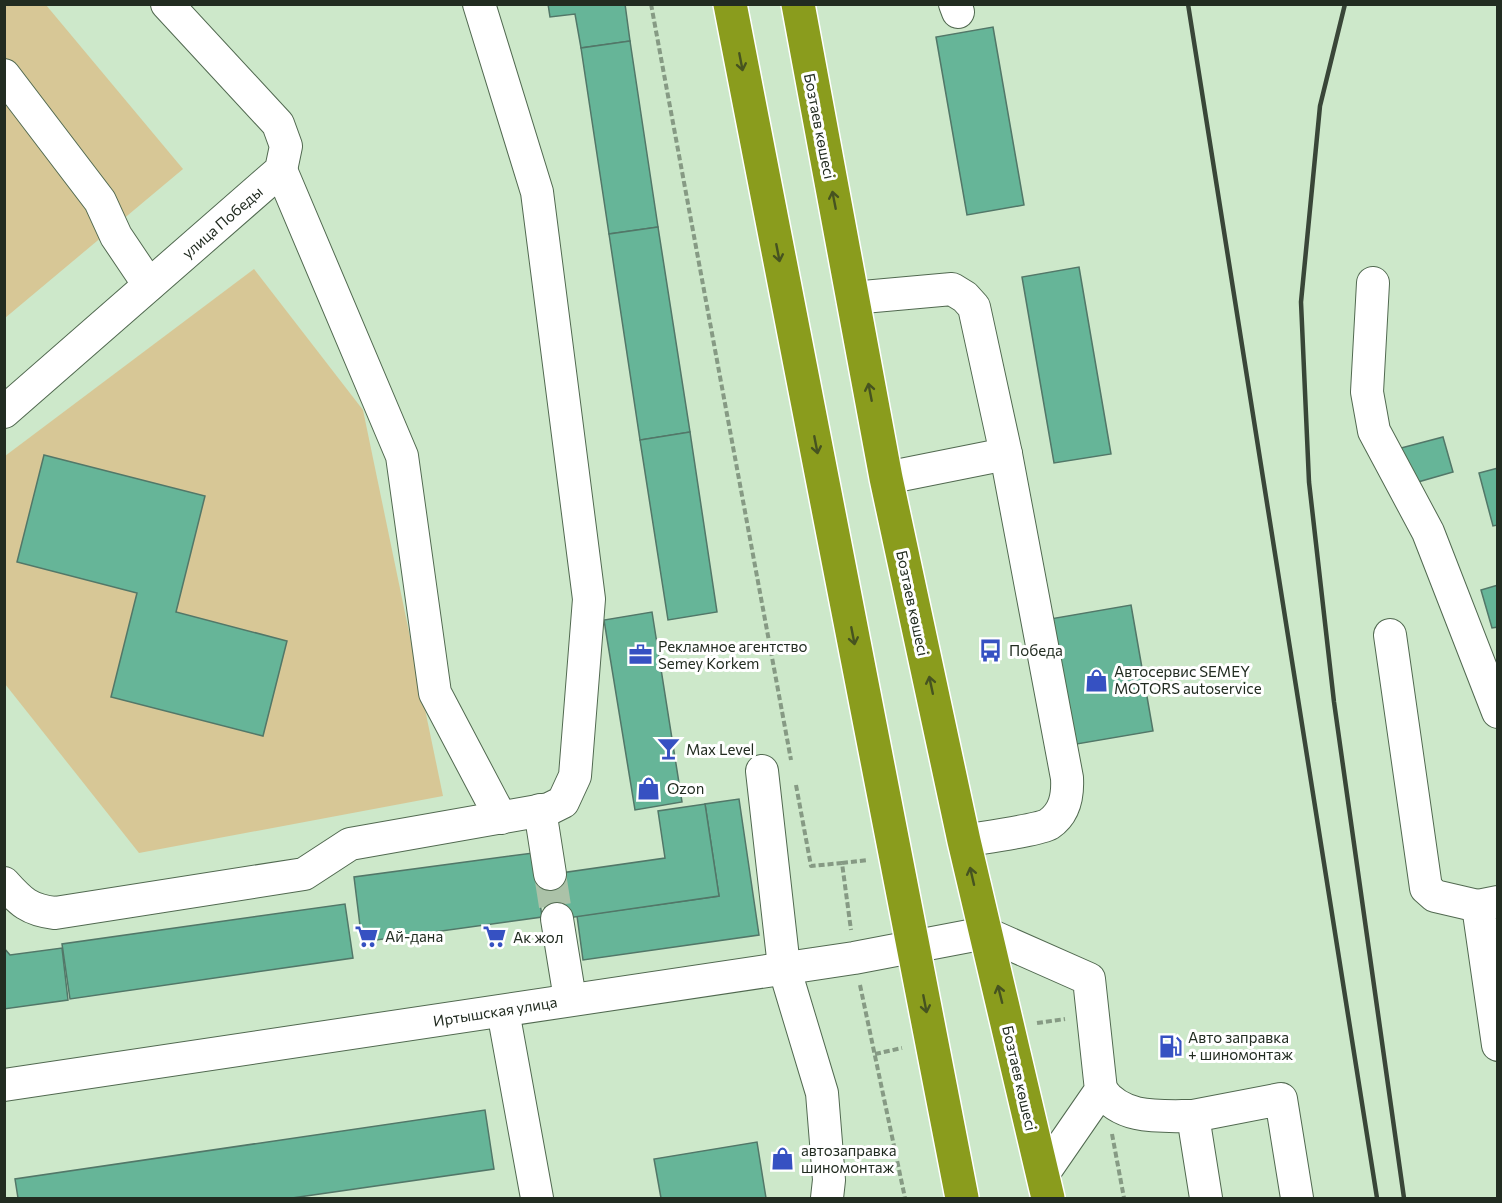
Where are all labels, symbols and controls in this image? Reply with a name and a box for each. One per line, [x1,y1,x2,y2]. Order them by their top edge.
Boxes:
one-way arrow [736,52,747,71]
street label: Бозтаев көшесі [801,72,839,180]
street label: улица Победы [178,182,266,262]
one-way arrow [828,191,839,210]
one-way arrow [773,243,784,263]
one-way arrow [864,382,875,402]
one-way arrow [811,434,822,454]
street label: Бозтаев көшесі [893,549,933,657]
one-way arrow [848,626,859,645]
place label: Рекламное агентство Semey Korkem [658,637,808,672]
bus stop icon: Победа [978,637,1004,663]
place label: Победа [1009,641,1063,659]
office icon: Рекламное агентство Semey Korkem [627,642,653,668]
place label: Автосервис SEMEY MOTORS autoservice [1114,662,1262,697]
shop icon: Автосервис SEMEY MOTORS autoservice [1083,667,1109,693]
one-way arrow [925,676,936,696]
bar icon: Max Level [655,736,681,762]
place label: Max Level [686,740,754,758]
shop icon: Ozon [636,775,662,801]
place label: Ozon [667,779,704,797]
one-way arrow [966,867,978,886]
supermarket icon: Ай-дана [354,923,380,949]
supermarket icon: Ак жол [482,924,508,950]
place label: Ай-дана [385,927,443,945]
place label: Ак жол [513,928,563,946]
one-way arrow [994,985,1006,1004]
street label: Иртышская улица [432,992,558,1030]
one-way arrow [920,994,931,1014]
street label: Бозтаев көшесі [999,1024,1041,1132]
place label: Авто заправка + шиномонтаж [1188,1028,1293,1063]
fuel station icon: Авто заправка + шиномонтаж [1157,1033,1183,1059]
place label: автозаправка шиномонтаж [801,1141,897,1176]
shop icon: автозаправка шиномонтаж [770,1146,796,1172]

